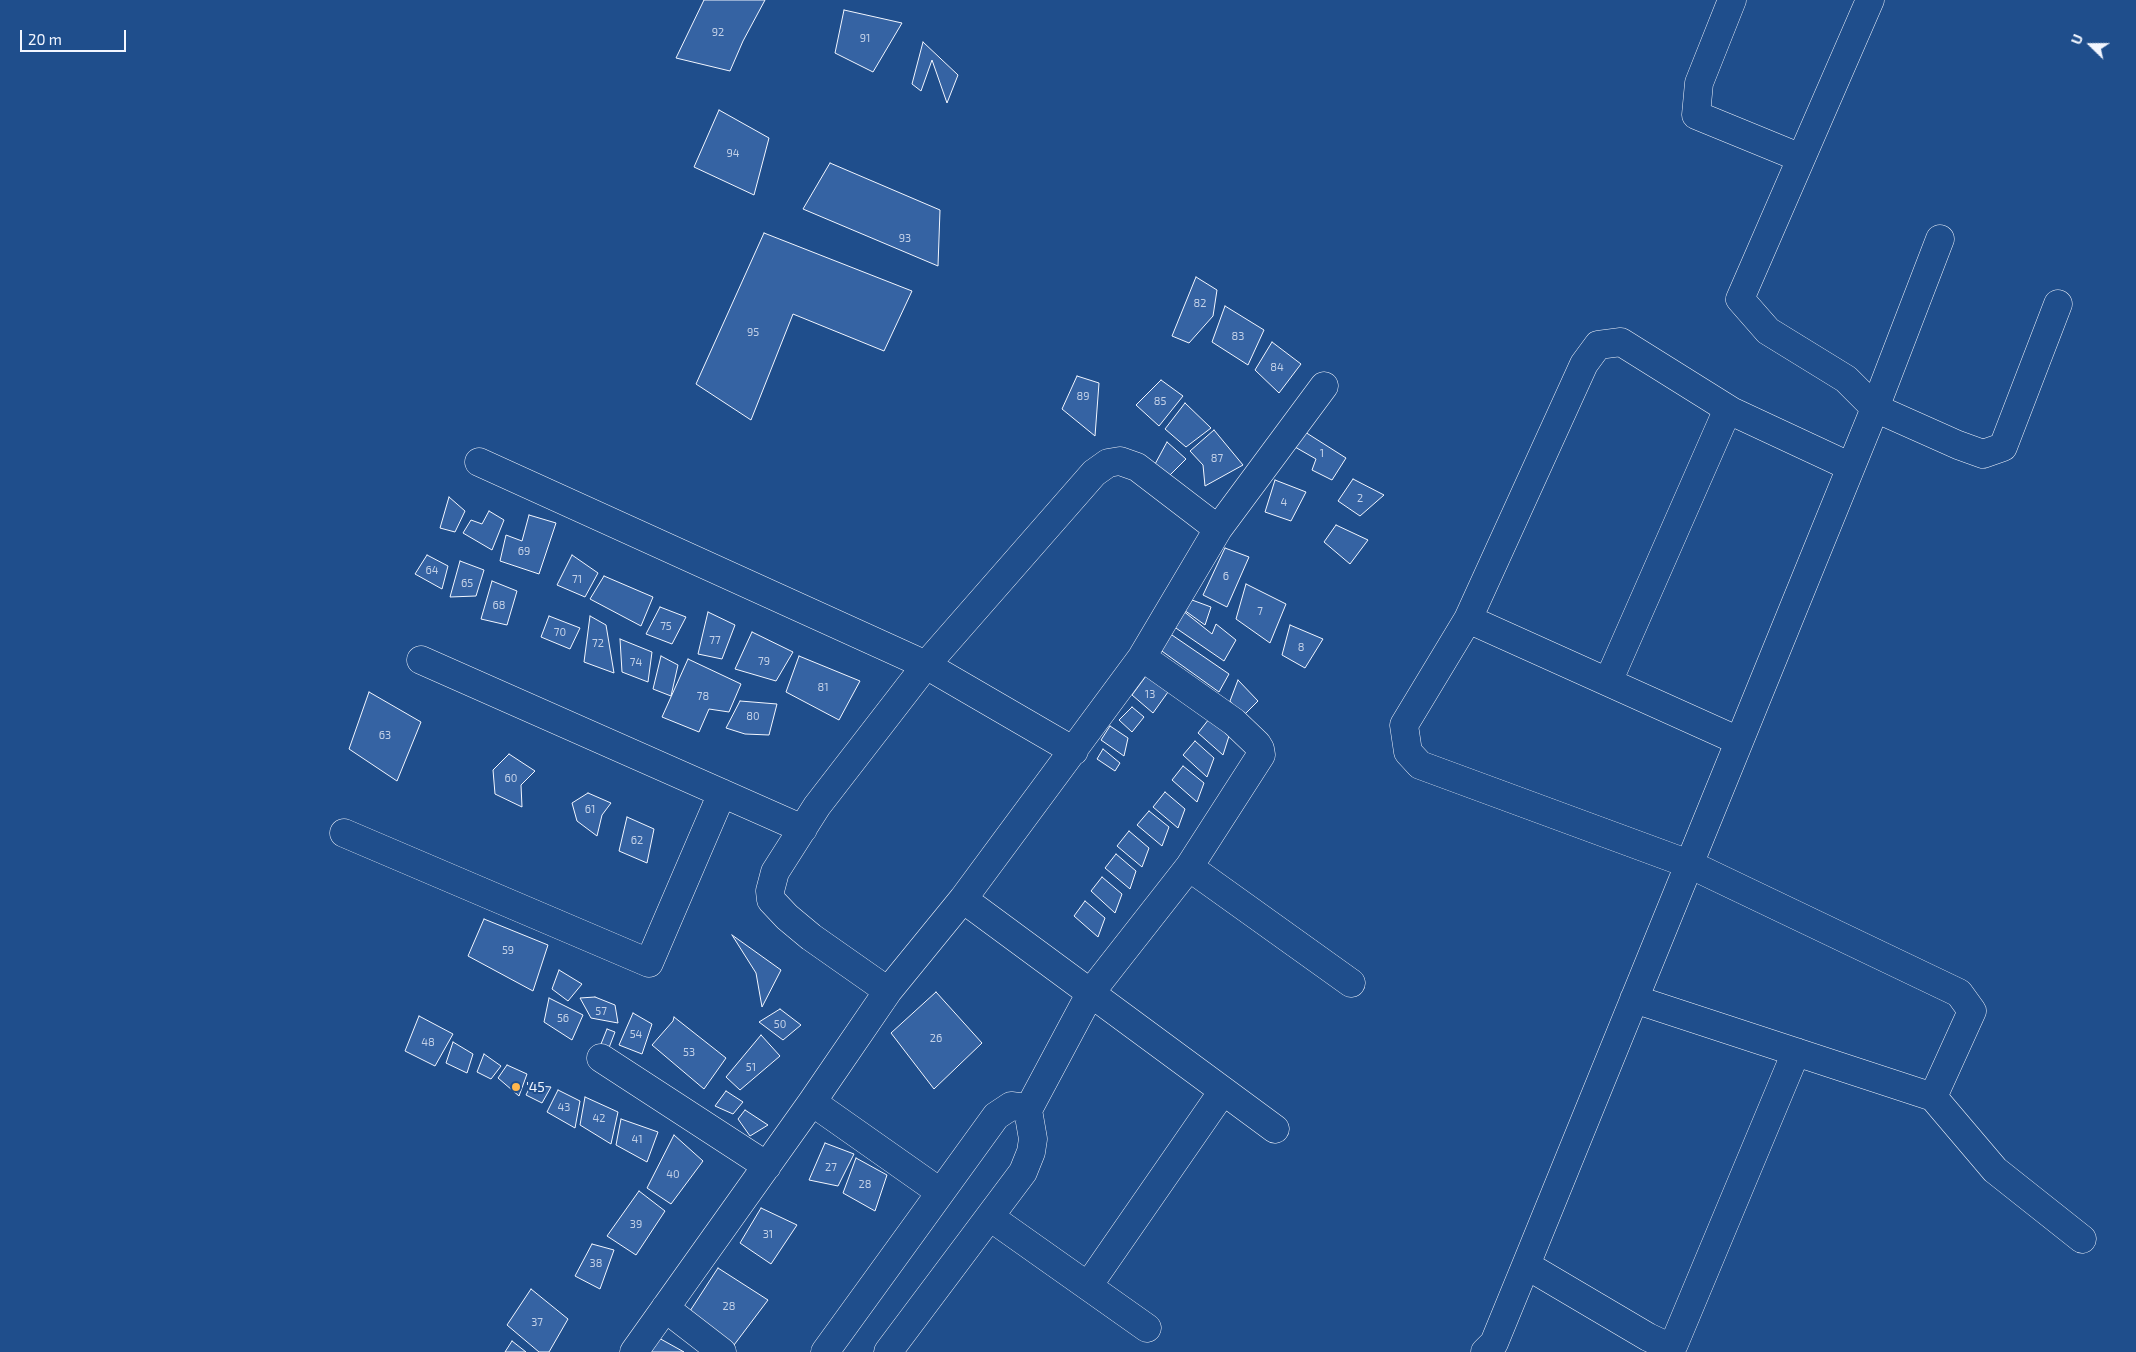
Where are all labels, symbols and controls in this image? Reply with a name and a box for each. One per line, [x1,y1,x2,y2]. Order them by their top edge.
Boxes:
scale bar [22,20,129,52]
north arrow [2066,20,2116,70]
house number: 92 [712,25,724,39]
text: 20 m [28,30,62,48]
house number: 91 [860,31,870,45]
text: U [2067,32,2086,47]
house number: 94 [726,146,740,160]
house number: 93 [899,231,911,245]
house number: 82 [1194,296,1206,310]
house number: 95 [747,325,759,339]
house number: 83 [1232,329,1244,343]
house number: 84 [1270,360,1284,374]
house number: 89 [1077,389,1089,403]
house number: 85 [1154,394,1166,408]
house number: 1 [1320,446,1324,460]
house number: 87 [1211,451,1223,465]
house number: 2 [1357,491,1363,505]
house number: 4 [1281,495,1287,509]
house number: 69 [518,544,530,558]
house number: 64 [425,563,439,577]
house number: 6 [1223,569,1229,583]
house number: 71 [572,572,582,586]
house number: 65 [461,576,473,590]
house number: 68 [493,598,505,612]
house number: 7 [1257,604,1263,618]
house number: 75 [660,619,672,633]
house number: 70 [554,625,566,639]
house number: 77 [709,633,721,647]
house number: 72 [592,636,604,650]
house number: 8 [1298,640,1304,654]
house number: 79 [758,654,770,668]
house number: 74 [630,655,642,669]
house number: 81 [817,680,829,694]
house number: 13 [1145,687,1155,701]
house number: 78 [697,689,709,703]
house number: 80 [746,709,760,723]
house number: 63 [379,728,391,742]
house number: 60 [505,771,517,785]
house number: 61 [585,802,595,816]
house number: 62 [631,833,643,847]
house number: 59 [502,943,514,957]
house number: 57 [595,1004,607,1018]
house number: 56 [557,1011,569,1025]
house number: 50 [774,1017,786,1031]
house number: 54 [630,1027,642,1041]
house number: 26 [930,1031,942,1045]
house number: 48 [421,1035,435,1049]
house number: 53 [683,1045,695,1059]
house number: 51 [746,1060,756,1074]
place label: '45 [526,1079,545,1095]
marker: '45 [510,1081,522,1093]
house number: 43 [558,1100,570,1114]
house number: 42 [593,1111,605,1125]
house number: 41 [631,1132,643,1146]
house number: 27 [825,1160,837,1174]
house number: 40 [666,1167,680,1181]
house number: 28 [859,1177,871,1191]
house number: 39 [630,1217,642,1231]
house number: 31 [763,1227,773,1241]
house number: 38 [590,1256,602,1270]
house number: 28 [723,1299,735,1313]
house number: 37 [531,1315,543,1329]

